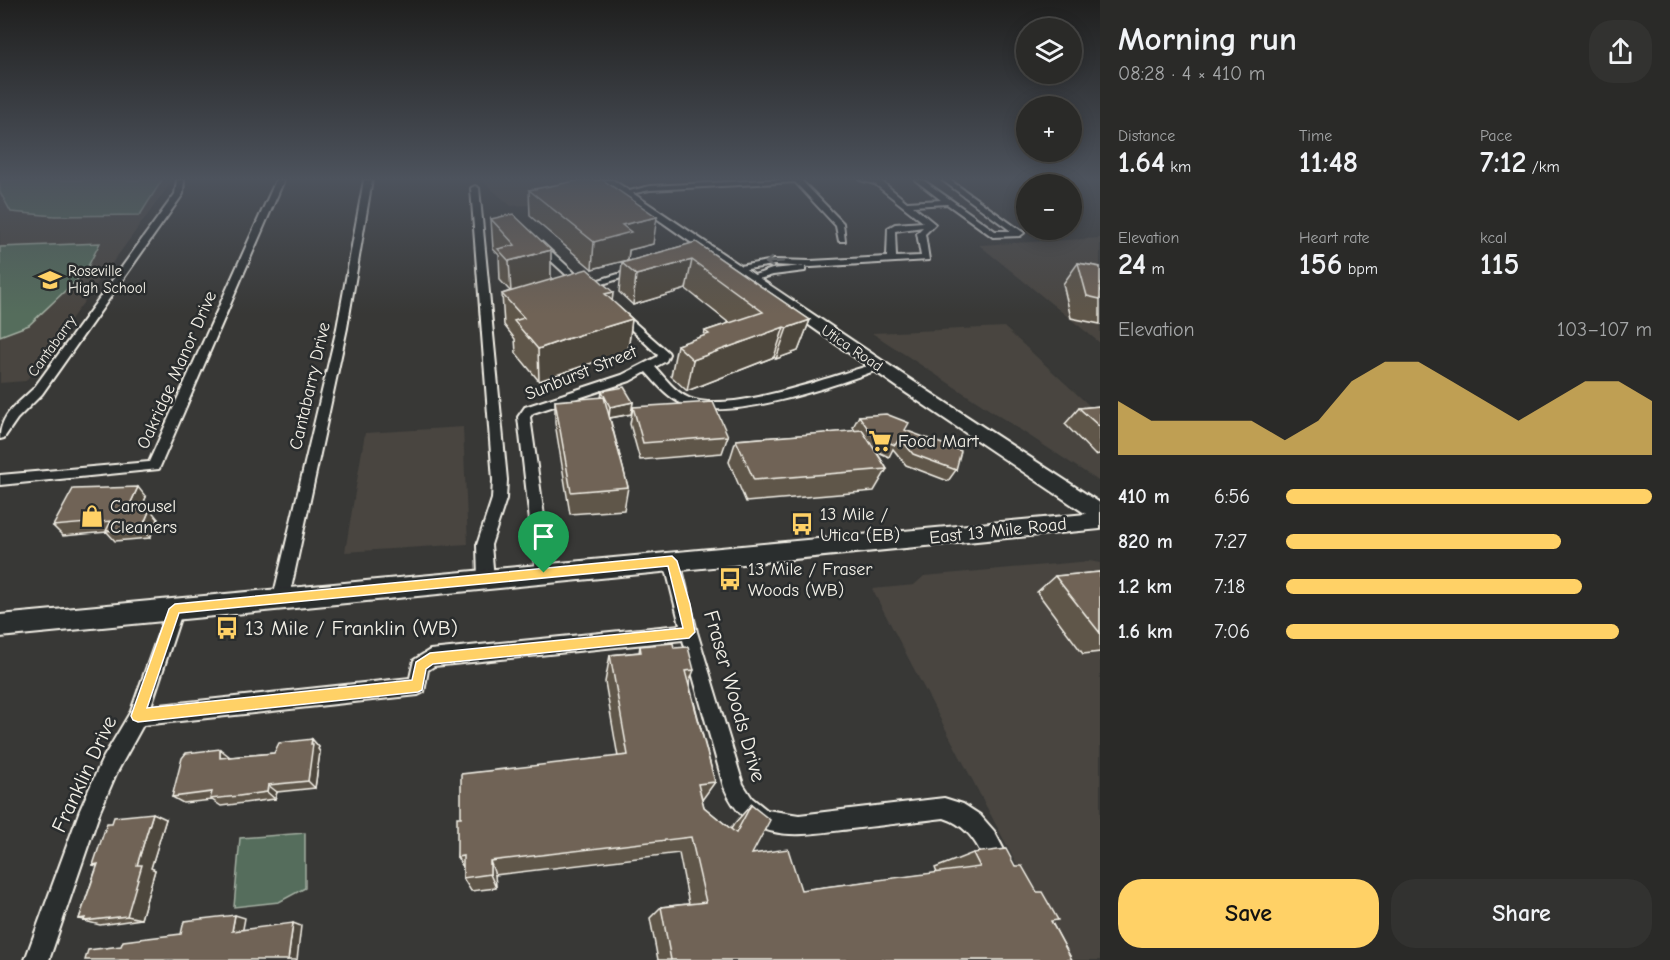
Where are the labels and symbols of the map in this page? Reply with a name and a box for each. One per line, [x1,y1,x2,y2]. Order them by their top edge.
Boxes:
one-way arrow [764,257,784,268]
place label: Roseville High School [68,262,146,297]
school or university icon: Roseville High School [37,267,63,293]
street label: Oakridge Manor Drive [133,288,221,452]
street label: Cantabarry [24,312,80,380]
street label: Cantabarry Drive [285,320,335,452]
street label: Utica Road [818,321,886,375]
street label: Sunburst Street [522,341,641,405]
supermarket icon: Food Mart [867,428,893,454]
place label: Food Mart [898,431,979,452]
place label: Carousel Cleaners [110,496,177,538]
shop icon: Carousel Cleaners [79,503,105,529]
place label: 13 Mile / Utica (EB) [820,504,900,546]
pin [518,511,569,573]
bus stop icon: 13 Mile / Utica (EB) [789,511,815,537]
street label: East 13 Mile Road [928,513,1068,549]
place label: 13 Mile / Fraser Woods (WB) [748,559,873,601]
bus stop icon: 13 Mile / Fraser Woods (WB) [717,566,743,592]
street label: Fraser Woods Drive [699,608,771,784]
bus stop icon: 13 Mile / Franklin (WB) [214,615,240,641]
place label: 13 Mile / Franklin (WB) [245,616,458,640]
street label: Franklin Drive [47,712,121,836]

